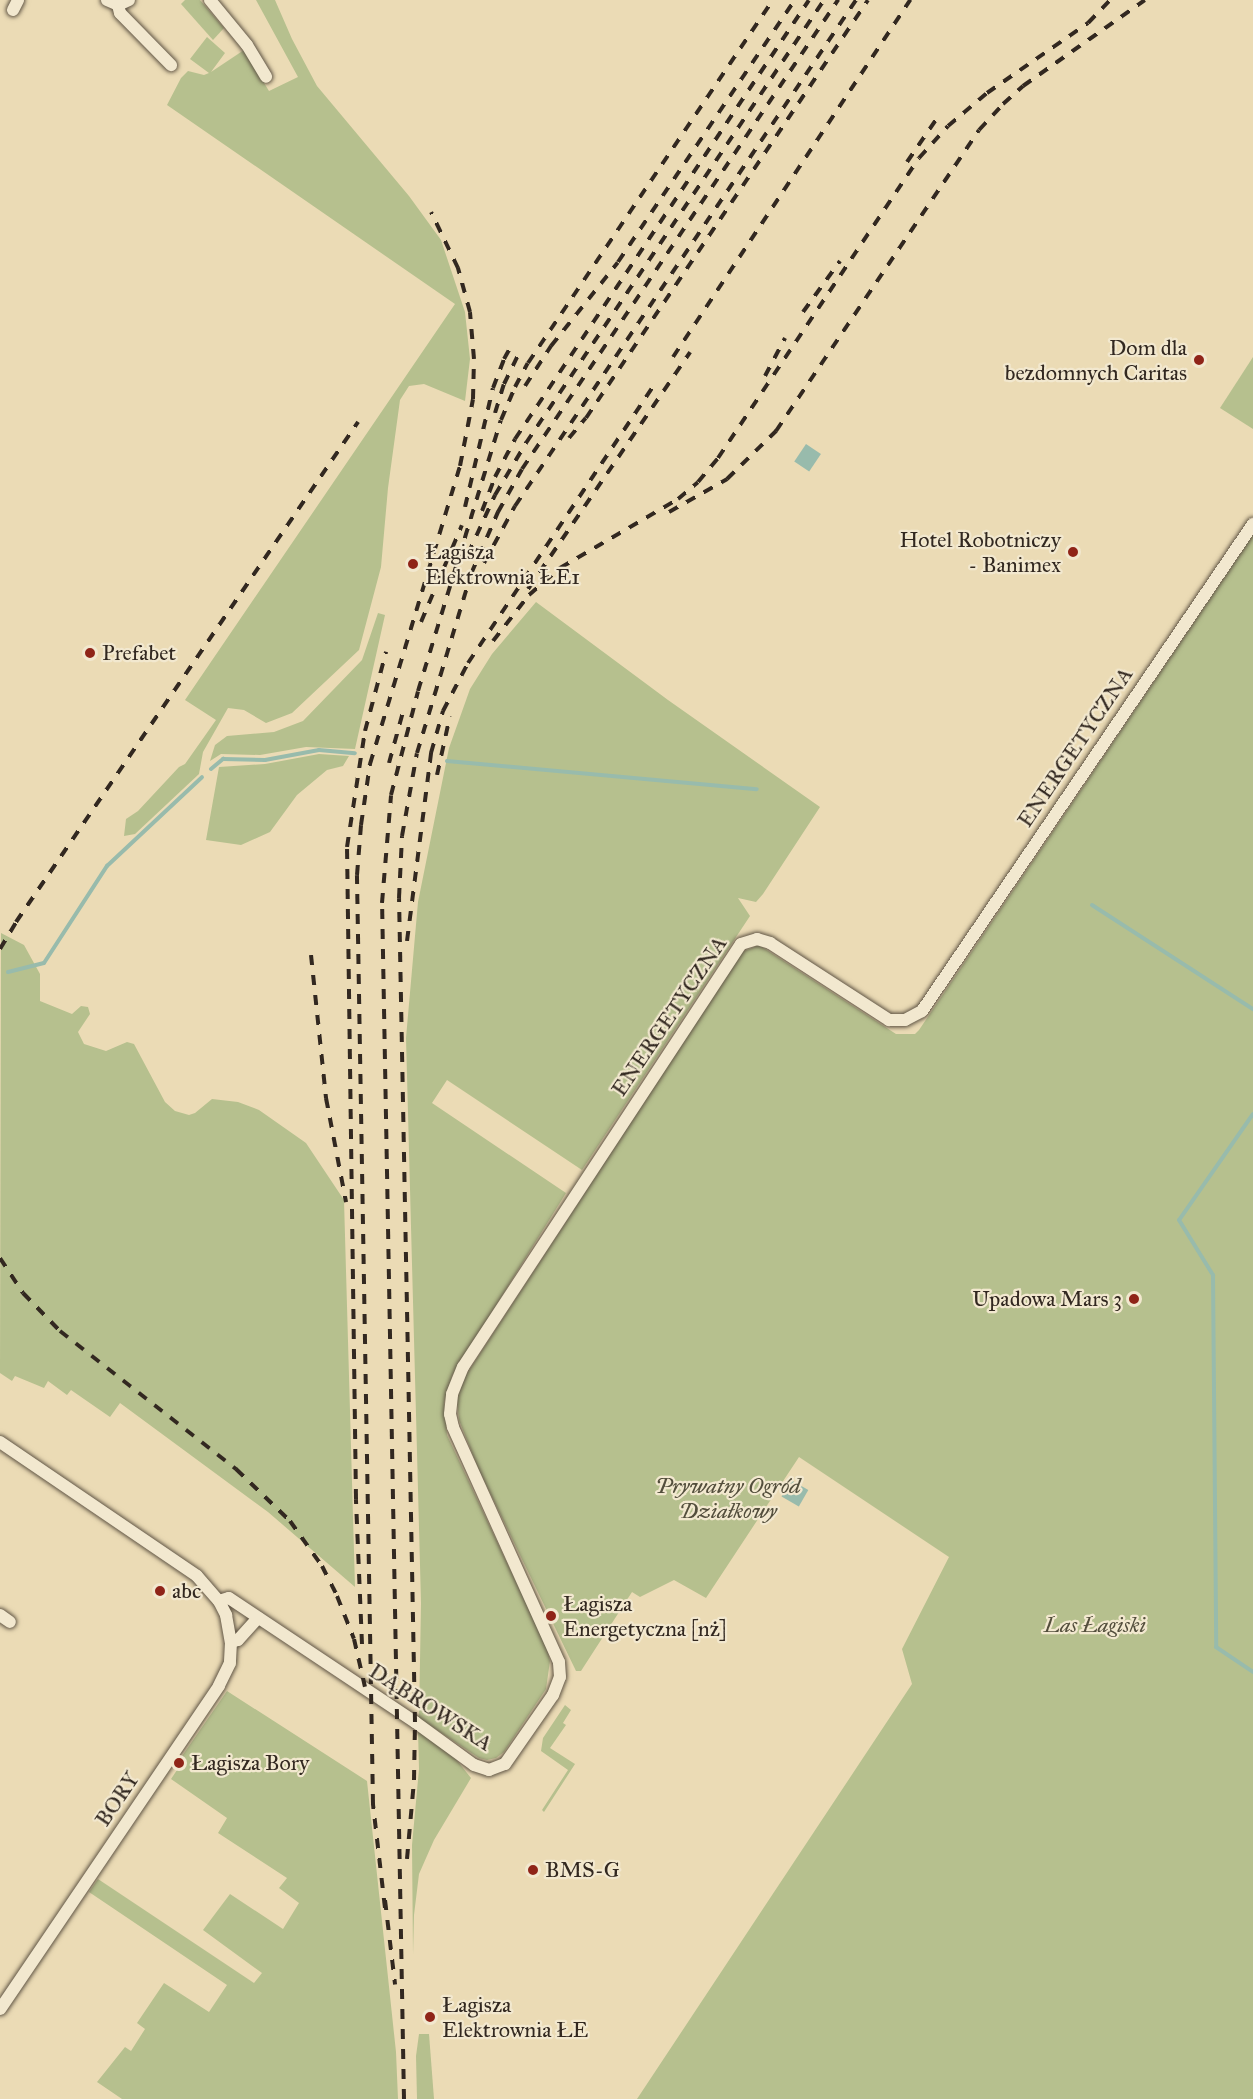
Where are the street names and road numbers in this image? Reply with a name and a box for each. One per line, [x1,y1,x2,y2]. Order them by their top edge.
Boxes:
street label: ENERGETYCZNA [1012,662,1138,832]
street label: ENERGETYCZNA [606,931,732,1101]
street label: DĄBROWSKA [364,1657,498,1757]
street label: BORY [89,1767,145,1831]

